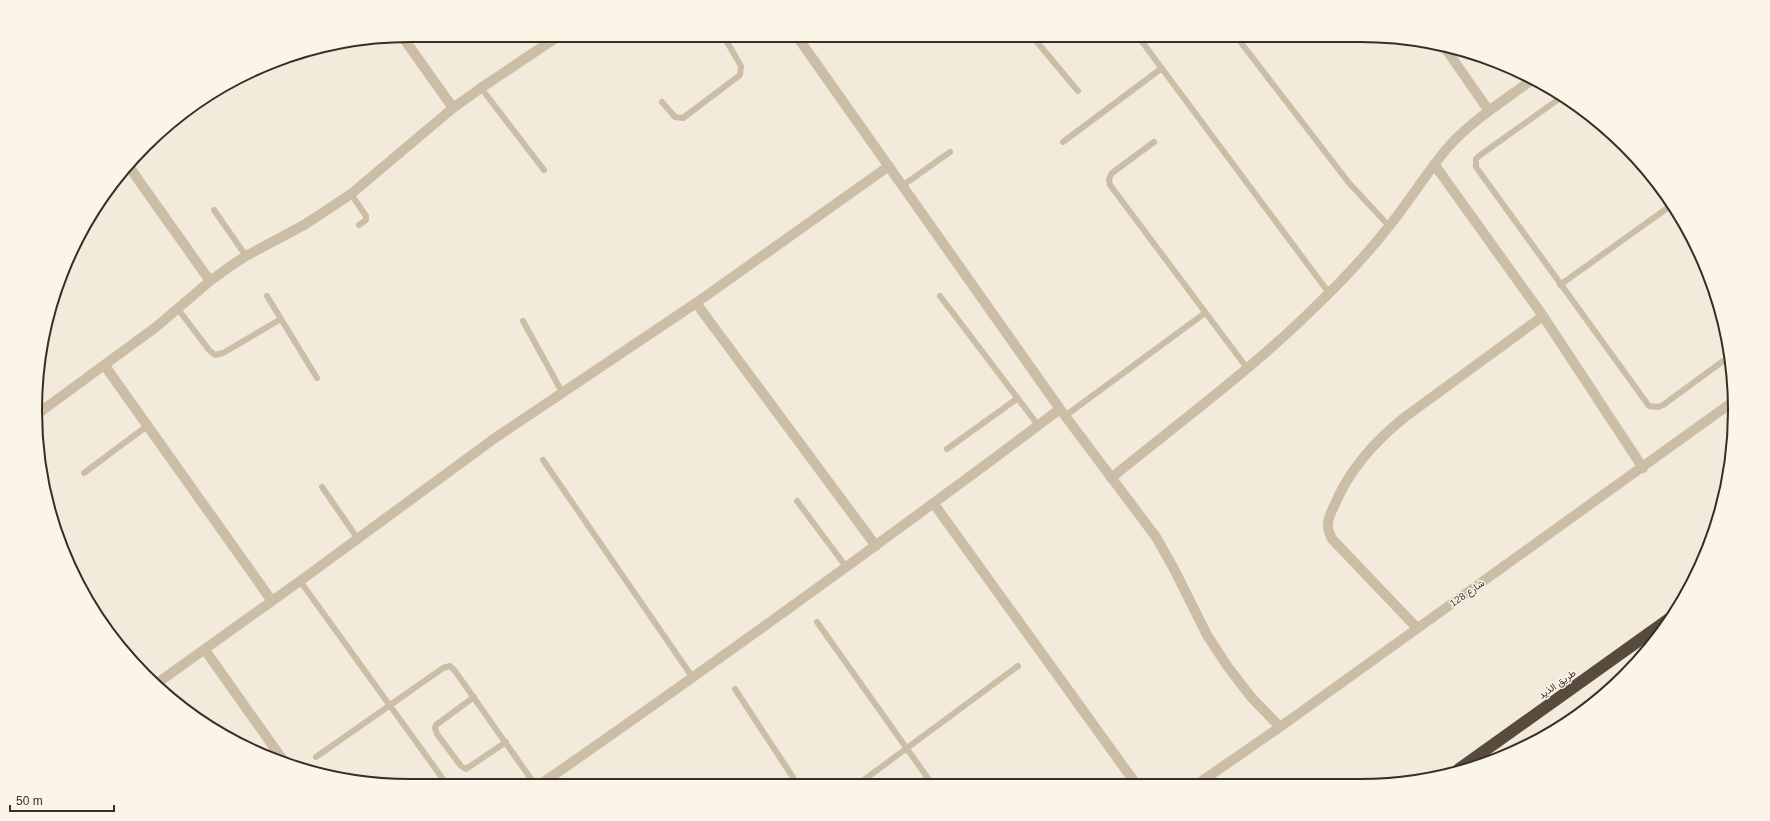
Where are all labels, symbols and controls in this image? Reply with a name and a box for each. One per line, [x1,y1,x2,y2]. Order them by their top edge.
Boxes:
street label: شارع 128 [1448,577,1487,610]
street label: طريق الذيد [1536,667,1579,702]
scale bar [10,787,114,813]
text: 50 m [16,794,43,808]

